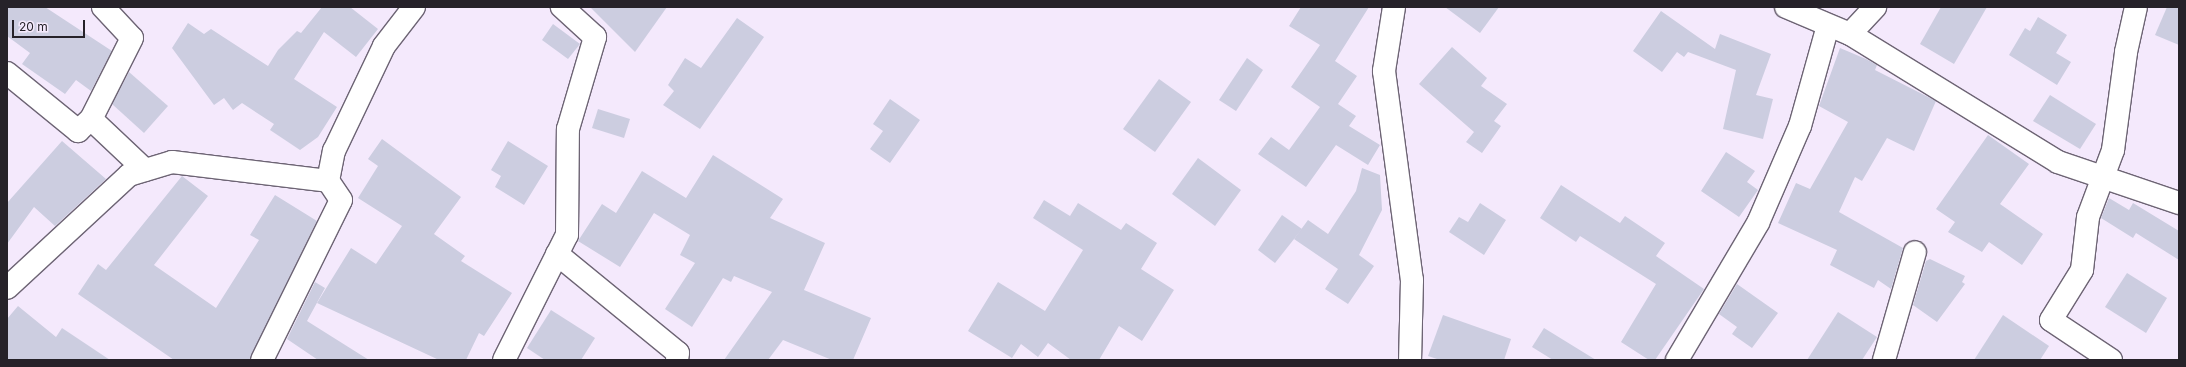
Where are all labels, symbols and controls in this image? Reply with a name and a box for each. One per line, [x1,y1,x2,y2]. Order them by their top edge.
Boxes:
scale bar [14,12,87,38]
text: 20 m [19,19,48,34]

